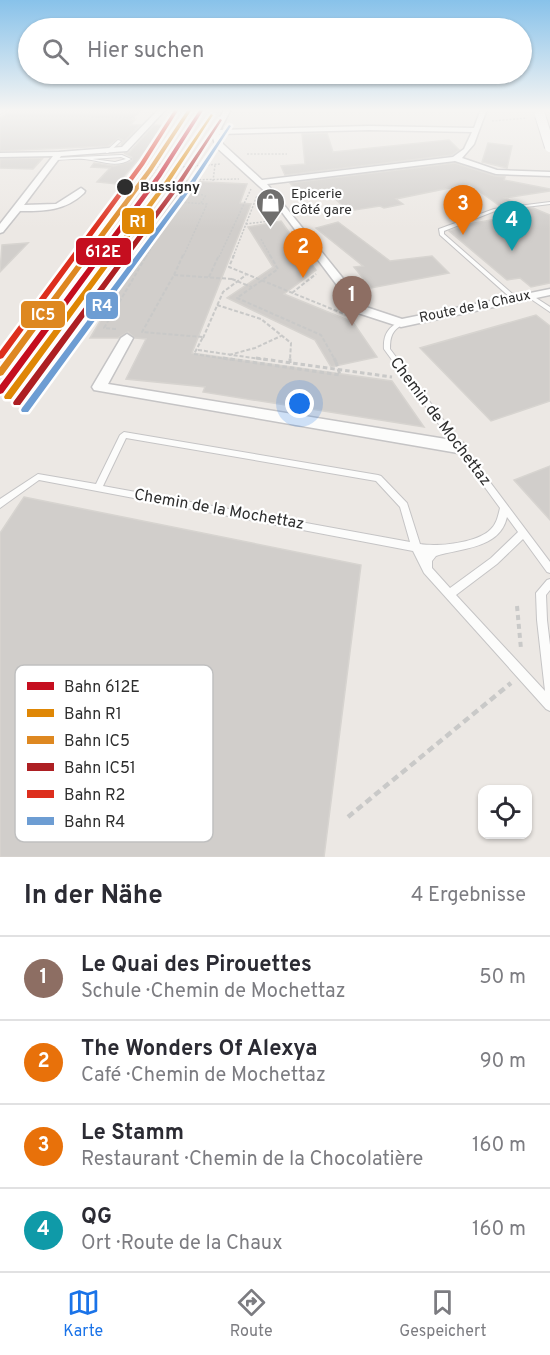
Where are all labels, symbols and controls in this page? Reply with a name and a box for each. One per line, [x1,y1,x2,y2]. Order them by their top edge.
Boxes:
search box [18,18,532,84]
icon: search [39,35,72,68]
text: Hier suchen [87,38,204,65]
marker: Bussigny [115,177,135,197]
place label: Bussigny [140,179,200,196]
shop icon: Epicerie Côté gare [254,186,286,228]
place label: Epicerie Côté gare [291,186,352,219]
pin: 3 [444,186,482,235]
pin: 4 [492,202,532,251]
line badge: R1 [121,207,155,235]
text: R1 [129,213,147,233]
pin: 2 [284,228,322,278]
line badge: 612E [75,237,132,266]
text: 612E [85,243,121,263]
pin: 1 [332,276,372,326]
street label: Route de la Chaux [418,287,532,327]
line badge: R4 [85,291,119,320]
text: R4 [91,297,113,317]
line badge: IC5 [20,300,66,329]
text: IC5 [31,306,55,326]
street label: Chemin de Mochettaz [385,354,495,490]
your location [285,389,314,418]
street label: Chemin de la Mochettaz [132,485,306,535]
legend [15,665,213,842]
text: Bahn 612E [64,678,140,698]
text: Bahn R1 [64,705,122,725]
text: Bahn IC5 [64,732,130,752]
text: Bahn IC51 [64,759,136,779]
map controls [478,785,532,839]
button: locate [478,785,532,839]
text: Bahn R2 [64,786,125,806]
text: Bahn R4 [64,813,125,833]
text: In der Nähe [24,880,163,913]
text: 4 Ergebnisse [411,883,526,909]
text: Le Quai des Pirouettes [81,952,312,979]
text: 1 [40,965,48,991]
text: 50 m [479,965,526,991]
text: Schule · Chemin de Mochettaz [81,979,346,1005]
text: The Wonders Of Alexya [81,1036,318,1063]
text: 2 [37,1049,50,1075]
text: 90 m [480,1049,526,1075]
text: Café · Chemin de Mochettaz [81,1063,326,1089]
text: Le Stamm [81,1120,184,1147]
text: 3 [38,1133,50,1159]
text: 160 m [472,1133,526,1159]
text: Restaurant · Chemin de la Chocolatière [81,1147,423,1173]
text: QG [81,1204,112,1231]
text: 4 [37,1217,50,1243]
text: 160 m [472,1217,526,1243]
text: Ort · Route de la Chaux [81,1231,282,1257]
tab: Karte [63,1286,103,1342]
tab: Route [230,1286,273,1342]
tab: Gespeichert [399,1286,487,1342]

